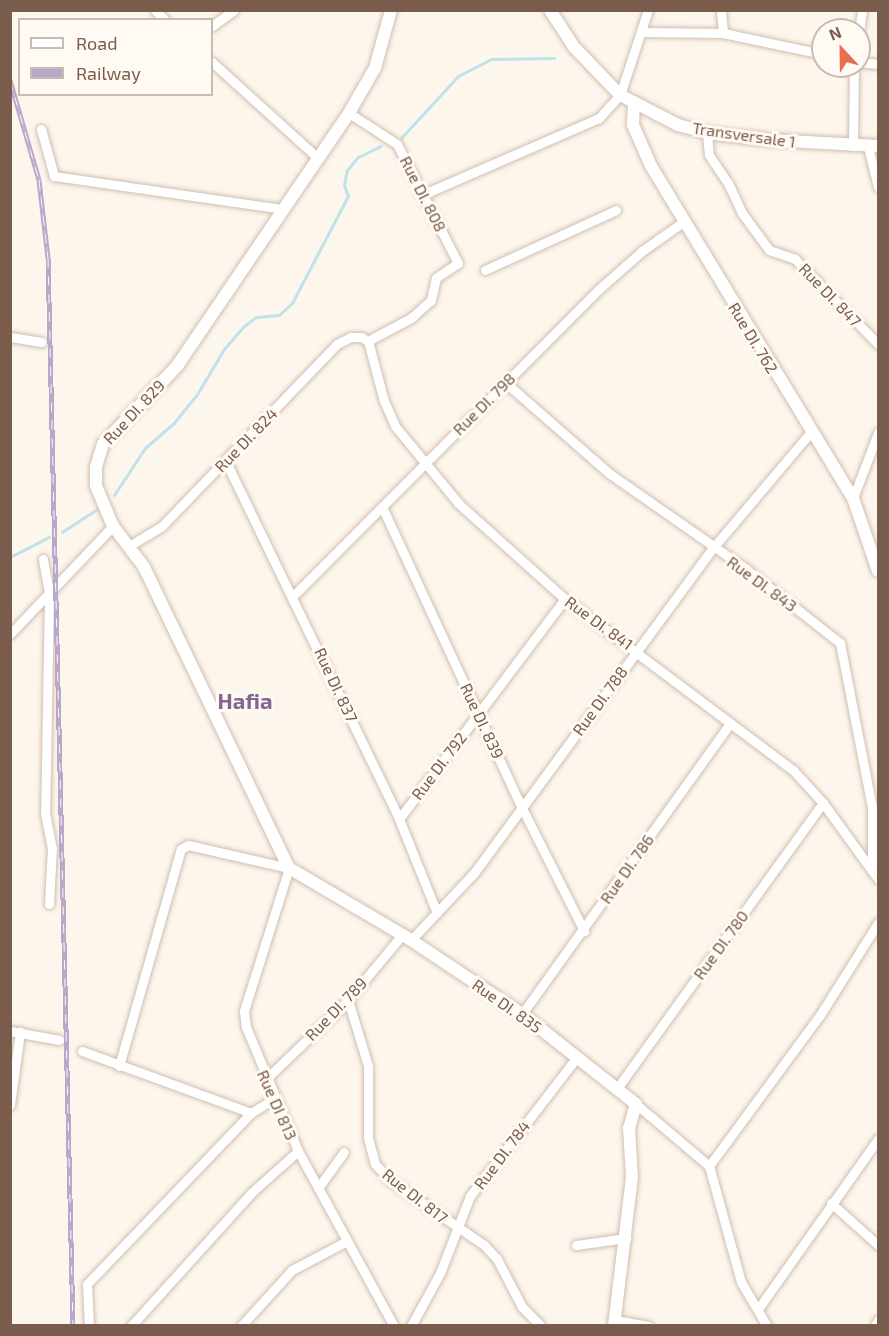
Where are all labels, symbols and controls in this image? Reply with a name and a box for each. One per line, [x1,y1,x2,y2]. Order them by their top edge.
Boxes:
legend [18,18,213,96]
north arrow [811,18,871,78]
text: N [826,22,844,44]
text: Road [76,32,117,54]
text: Railway [76,62,141,84]
street label: Transversale 1 [691,118,797,152]
street label: Rue DI. 808 [396,153,450,235]
street label: Rue DI. 847 [795,259,865,331]
street label: Rue DI. 762 [724,299,782,377]
street label: Rue DI. 798 [449,369,519,439]
street label: Rue DI. 829 [99,376,169,448]
street label: Rue DI. 824 [211,404,281,476]
street label: Rue DI. 843 [723,552,801,616]
street label: Rue DI. 841 [561,592,637,654]
street label: Rue DI. 837 [310,645,362,725]
street label: Rue DI. 788 [568,663,632,739]
street label: Rue DI. 839 [456,680,508,762]
district label: Hafia [218,688,272,714]
street label: Rue DI. 792 [407,728,471,804]
street label: Rue DI. 786 [596,831,658,907]
street label: Rue DI. 780 [689,907,753,983]
street label: Rue DI. 789 [301,973,371,1045]
street label: Rue DI. 835 [469,975,545,1037]
street label: Rue DI 813 [253,1067,301,1143]
street label: Rue DI. 784 [470,1117,534,1193]
street label: Rue DI. 817 [379,1165,451,1227]

